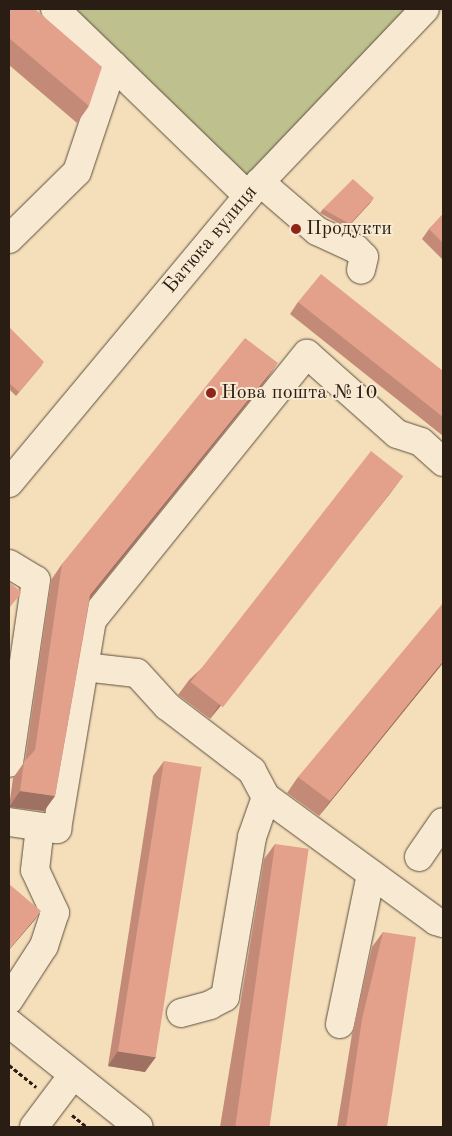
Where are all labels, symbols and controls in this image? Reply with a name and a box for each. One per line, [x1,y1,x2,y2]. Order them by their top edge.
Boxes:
street label: Батюка вулиця [159,181,263,299]
place label: Продукти [306,217,392,241]
marker: Продукти [290,223,302,235]
place label: Нова пошта №10 [221,381,377,405]
marker: Нова пошта №10 [205,387,217,399]

